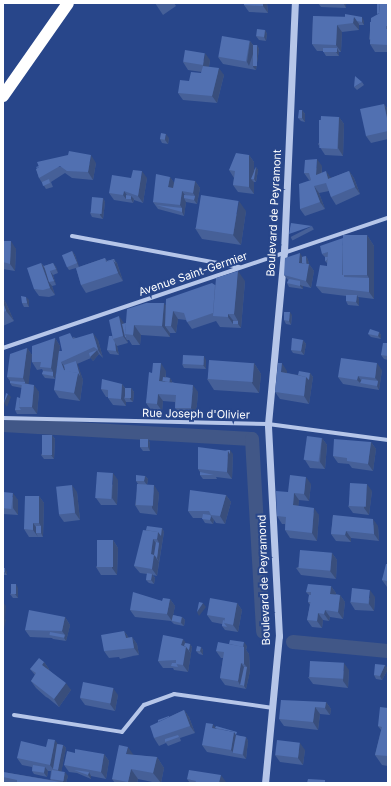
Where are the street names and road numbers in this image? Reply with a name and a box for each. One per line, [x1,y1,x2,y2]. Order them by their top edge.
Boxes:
street label: Boulevard de Peyramont [264,149,284,277]
street label: Avenue Saint-Germier [137,249,249,299]
street label: Rue Joseph d'Olivier [142,406,250,422]
street label: Boulevard de Peyramond [255,514,273,646]

